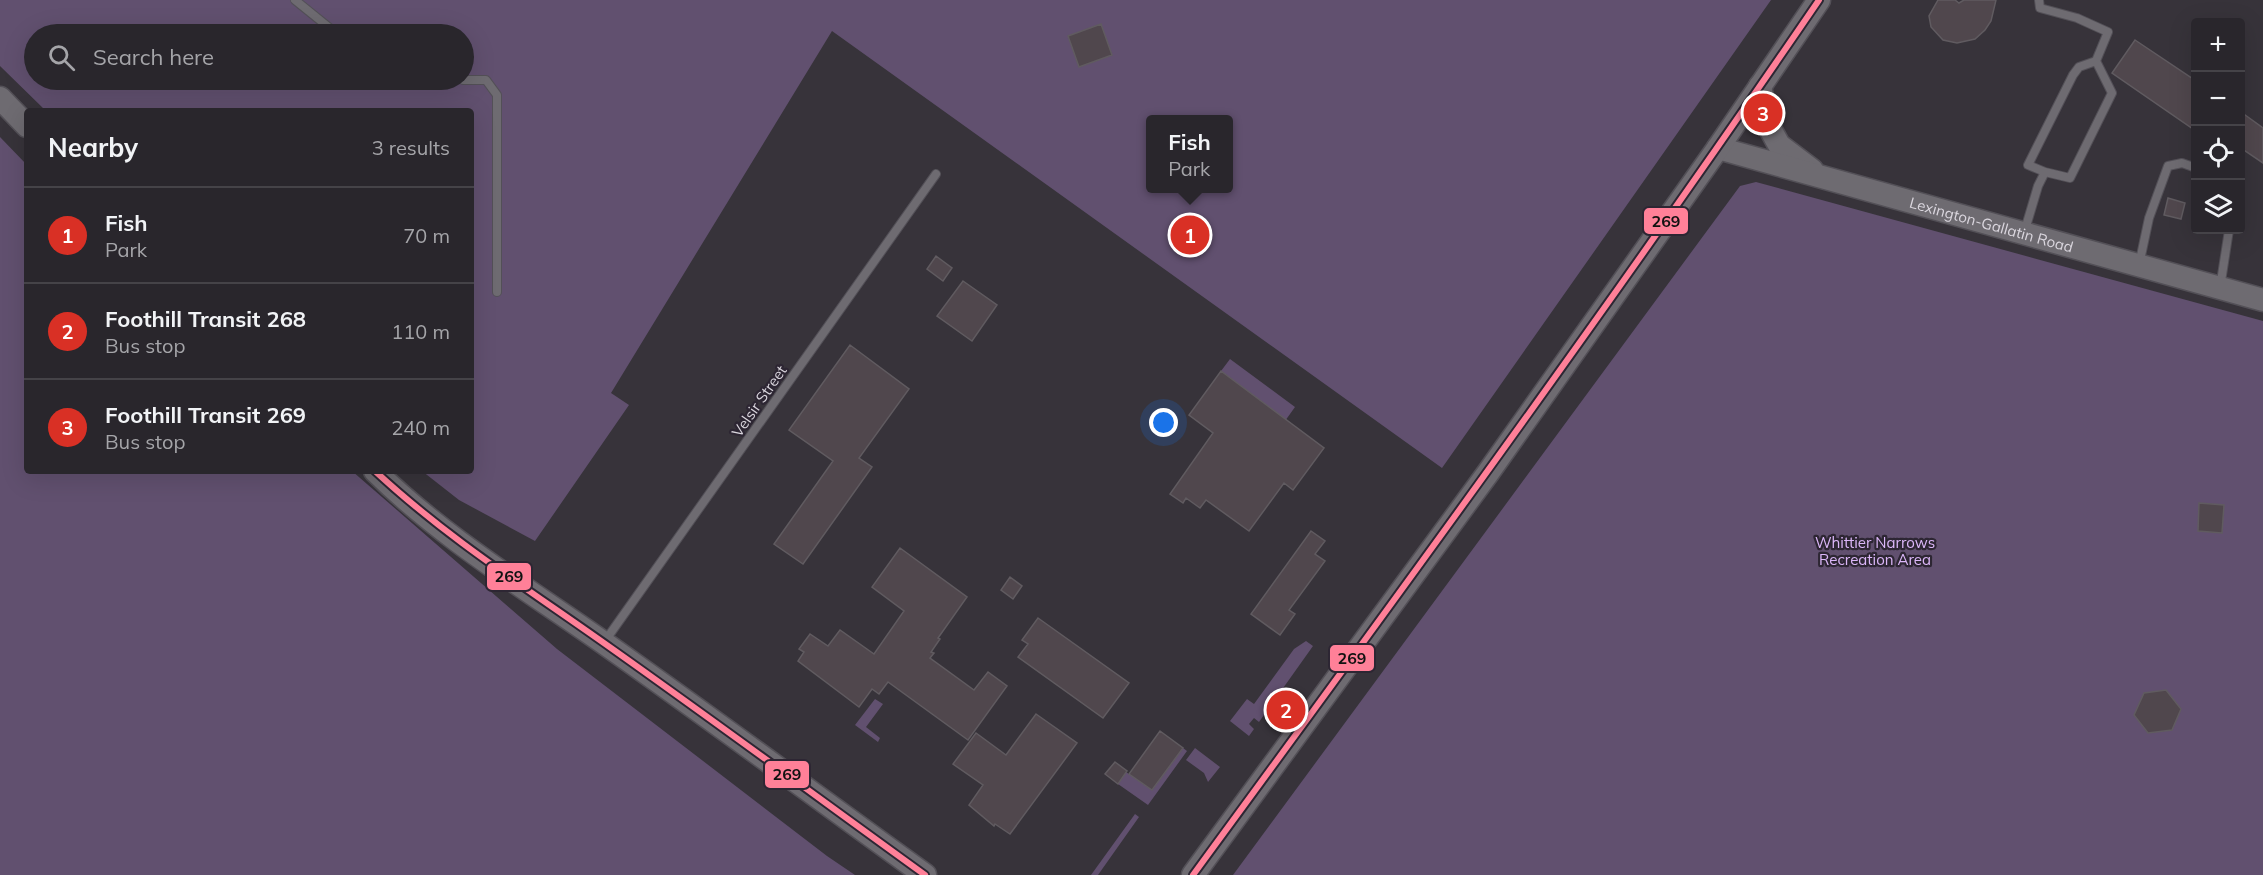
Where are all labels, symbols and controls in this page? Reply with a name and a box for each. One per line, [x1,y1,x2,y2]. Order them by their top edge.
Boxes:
map controls [2191,18,2245,234]
button: + [2191,18,2245,72]
search box [24,24,474,90]
icon: search [45,41,78,74]
text: Search here [93,43,214,71]
button: − [2191,72,2245,126]
pin: 3 [1744,90,1782,136]
popup [1146,115,1233,193]
button: locate [2191,126,2245,180]
text: Fish [1168,128,1211,156]
text: Nearby [48,131,138,164]
text: 3 results [372,135,450,160]
text: Park [1168,156,1210,181]
button: layers [2191,180,2245,234]
street label: Lexington-Gallatin Road [1908,192,2076,256]
line badge: 269 [1643,207,1689,235]
text: Fish [105,209,148,237]
text: 269 [1652,211,1680,231]
pin: 1 [1170,212,1210,258]
text: 1 [62,223,74,248]
text: 70 m [403,223,450,248]
text: Park [105,237,147,262]
text: Foothill Transit 268 [105,305,306,333]
text: 2 [62,319,74,344]
text: 110 m [391,319,450,344]
text: Bus stop [105,333,185,358]
street label: Velsir Street [727,361,791,441]
text: Foothill Transit 269 [105,401,306,429]
your location [1149,408,1178,437]
text: 3 [62,415,74,440]
text: 240 m [391,415,450,440]
text: Bus stop [105,429,185,454]
park label: Whittier Narrows Recreation Area [1815,533,1935,569]
line badge: 269 [486,562,532,591]
text: 269 [495,566,523,586]
line badge: 269 [1329,644,1375,672]
text: 269 [1338,648,1366,668]
pin: 2 [1266,688,1306,732]
line badge: 269 [764,760,810,789]
text: 269 [773,764,801,784]

